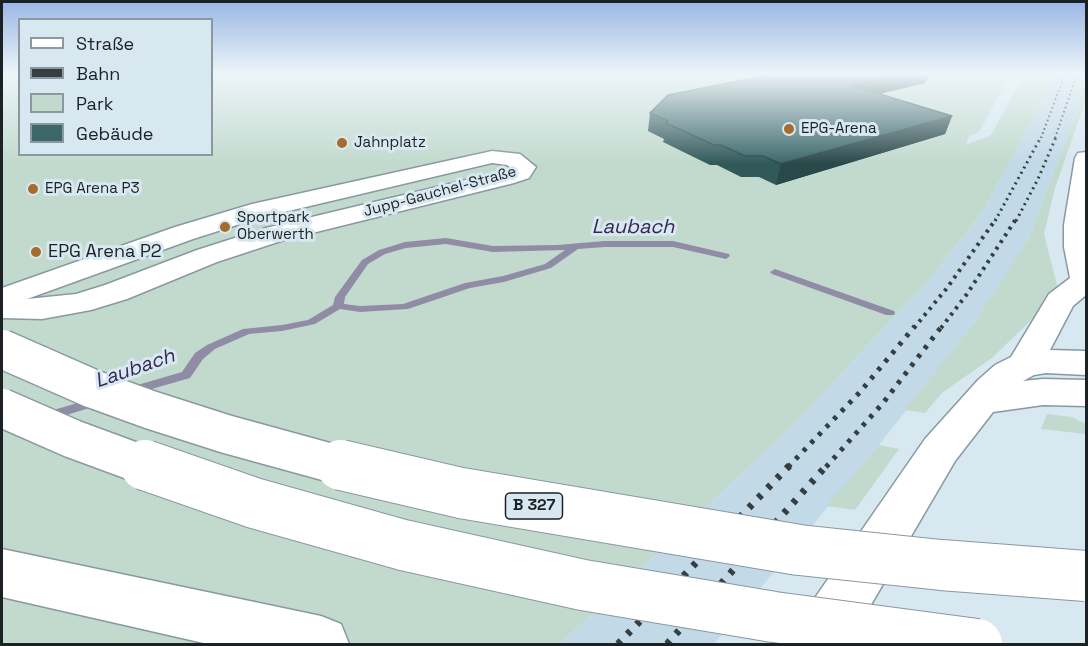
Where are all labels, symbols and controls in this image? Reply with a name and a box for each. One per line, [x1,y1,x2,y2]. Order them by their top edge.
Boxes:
legend [18,18,213,156]
text: Straße [76,32,134,55]
text: Bahn [76,62,120,85]
text: Park [76,92,113,115]
place label: EPG-Arena [801,120,877,138]
text: Gebäude [76,122,154,145]
marker: EPG-Arena [782,122,796,136]
place label: Jahnplatz [354,134,426,152]
marker: Jahnplatz [335,136,349,150]
street label: Jupp-Gauchel-Straße [362,163,518,221]
place label: EPG Arena P3 [45,180,140,198]
marker: EPG Arena P3 [26,182,40,196]
place label: Sportpark Oberwerth [237,209,314,244]
water label: Laubach [592,216,674,240]
marker: Sportpark Oberwerth [218,220,232,234]
place label: EPG Arena P2 [48,241,162,263]
marker: EPG Arena P2 [29,245,43,259]
water label: Laubach [92,344,178,394]
road number: B 327 [506,493,562,519]

